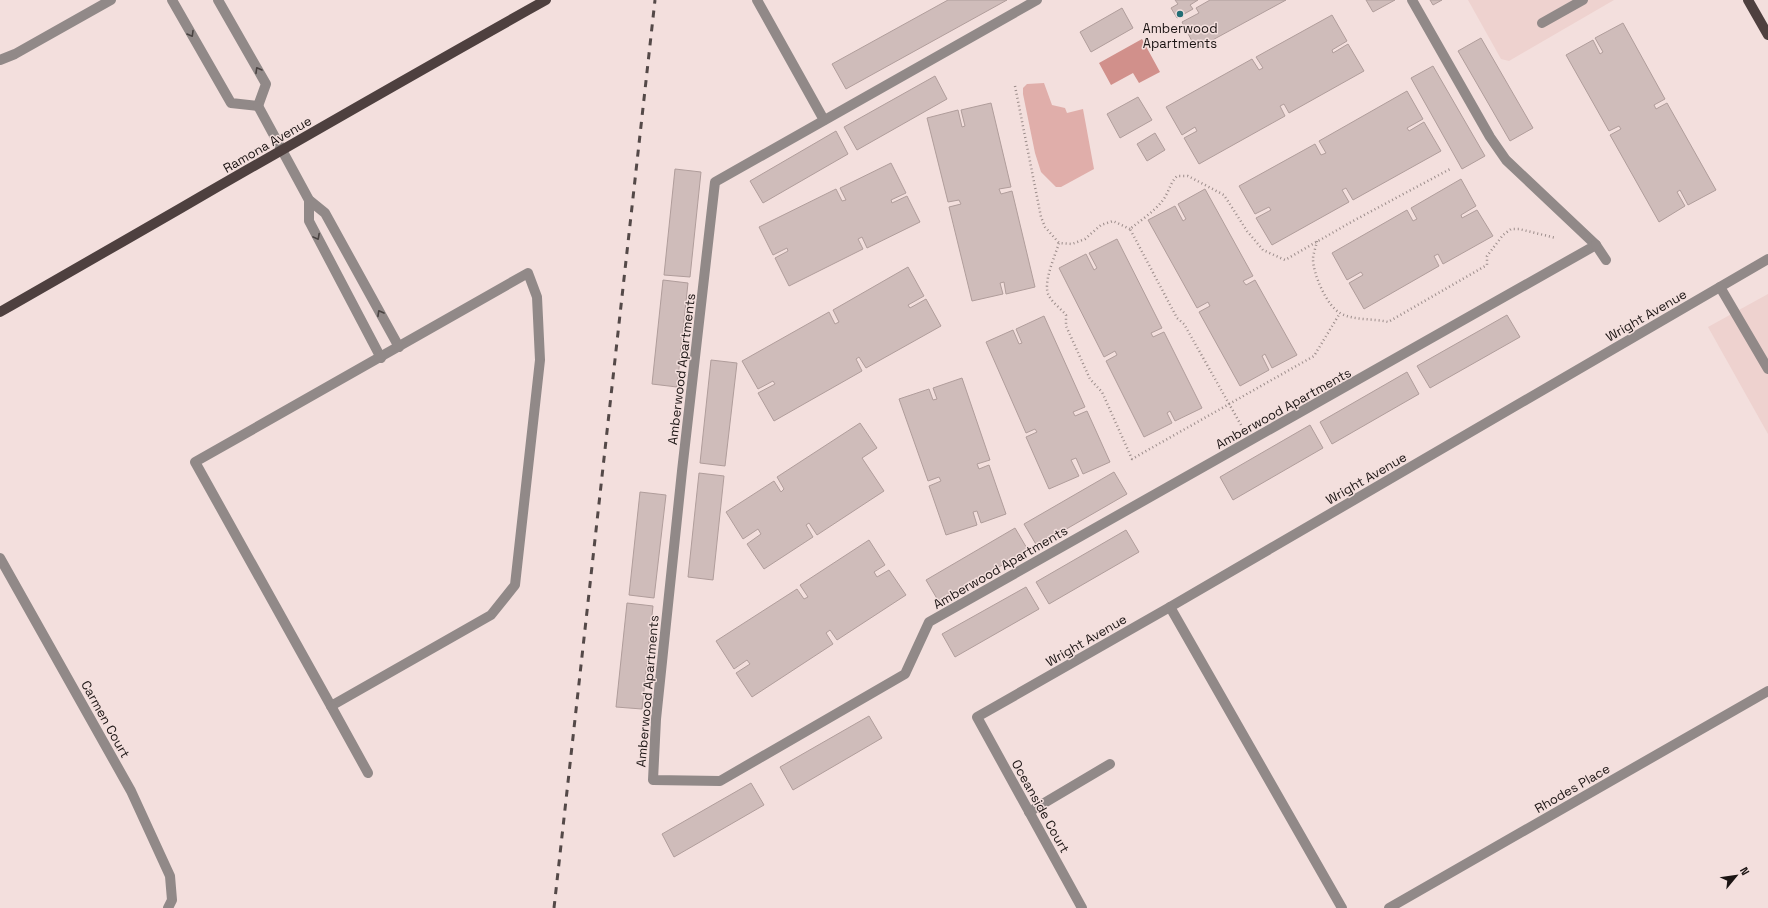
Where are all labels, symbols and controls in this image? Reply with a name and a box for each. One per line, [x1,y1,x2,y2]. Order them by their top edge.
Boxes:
marker: Amberwood Apartments [1175,9,1185,19]
place label: Amberwood Apartments [1142,20,1218,52]
one-way arrow [187,30,194,37]
one-way arrow [256,67,263,74]
street label: Ramona Avenue [220,112,315,177]
one-way arrow [312,232,320,240]
street label: Wright Avenue [1603,285,1690,345]
street label: Amberwood Apartments [664,292,699,446]
one-way arrow [377,310,385,317]
street label: Amberwood Apartments [1212,364,1354,453]
street label: Wright Avenue [1323,448,1410,508]
street label: Amberwood Apartments [930,522,1071,613]
street label: Wright Avenue [1043,610,1130,670]
street label: Amberwood Apartments [632,614,663,768]
street label: Carmen Court [77,677,134,761]
street label: Oceanside Court [1008,757,1073,856]
street label: Rhodes Place [1532,760,1613,817]
north arrow [1716,856,1756,896]
text: N [1737,865,1753,878]

